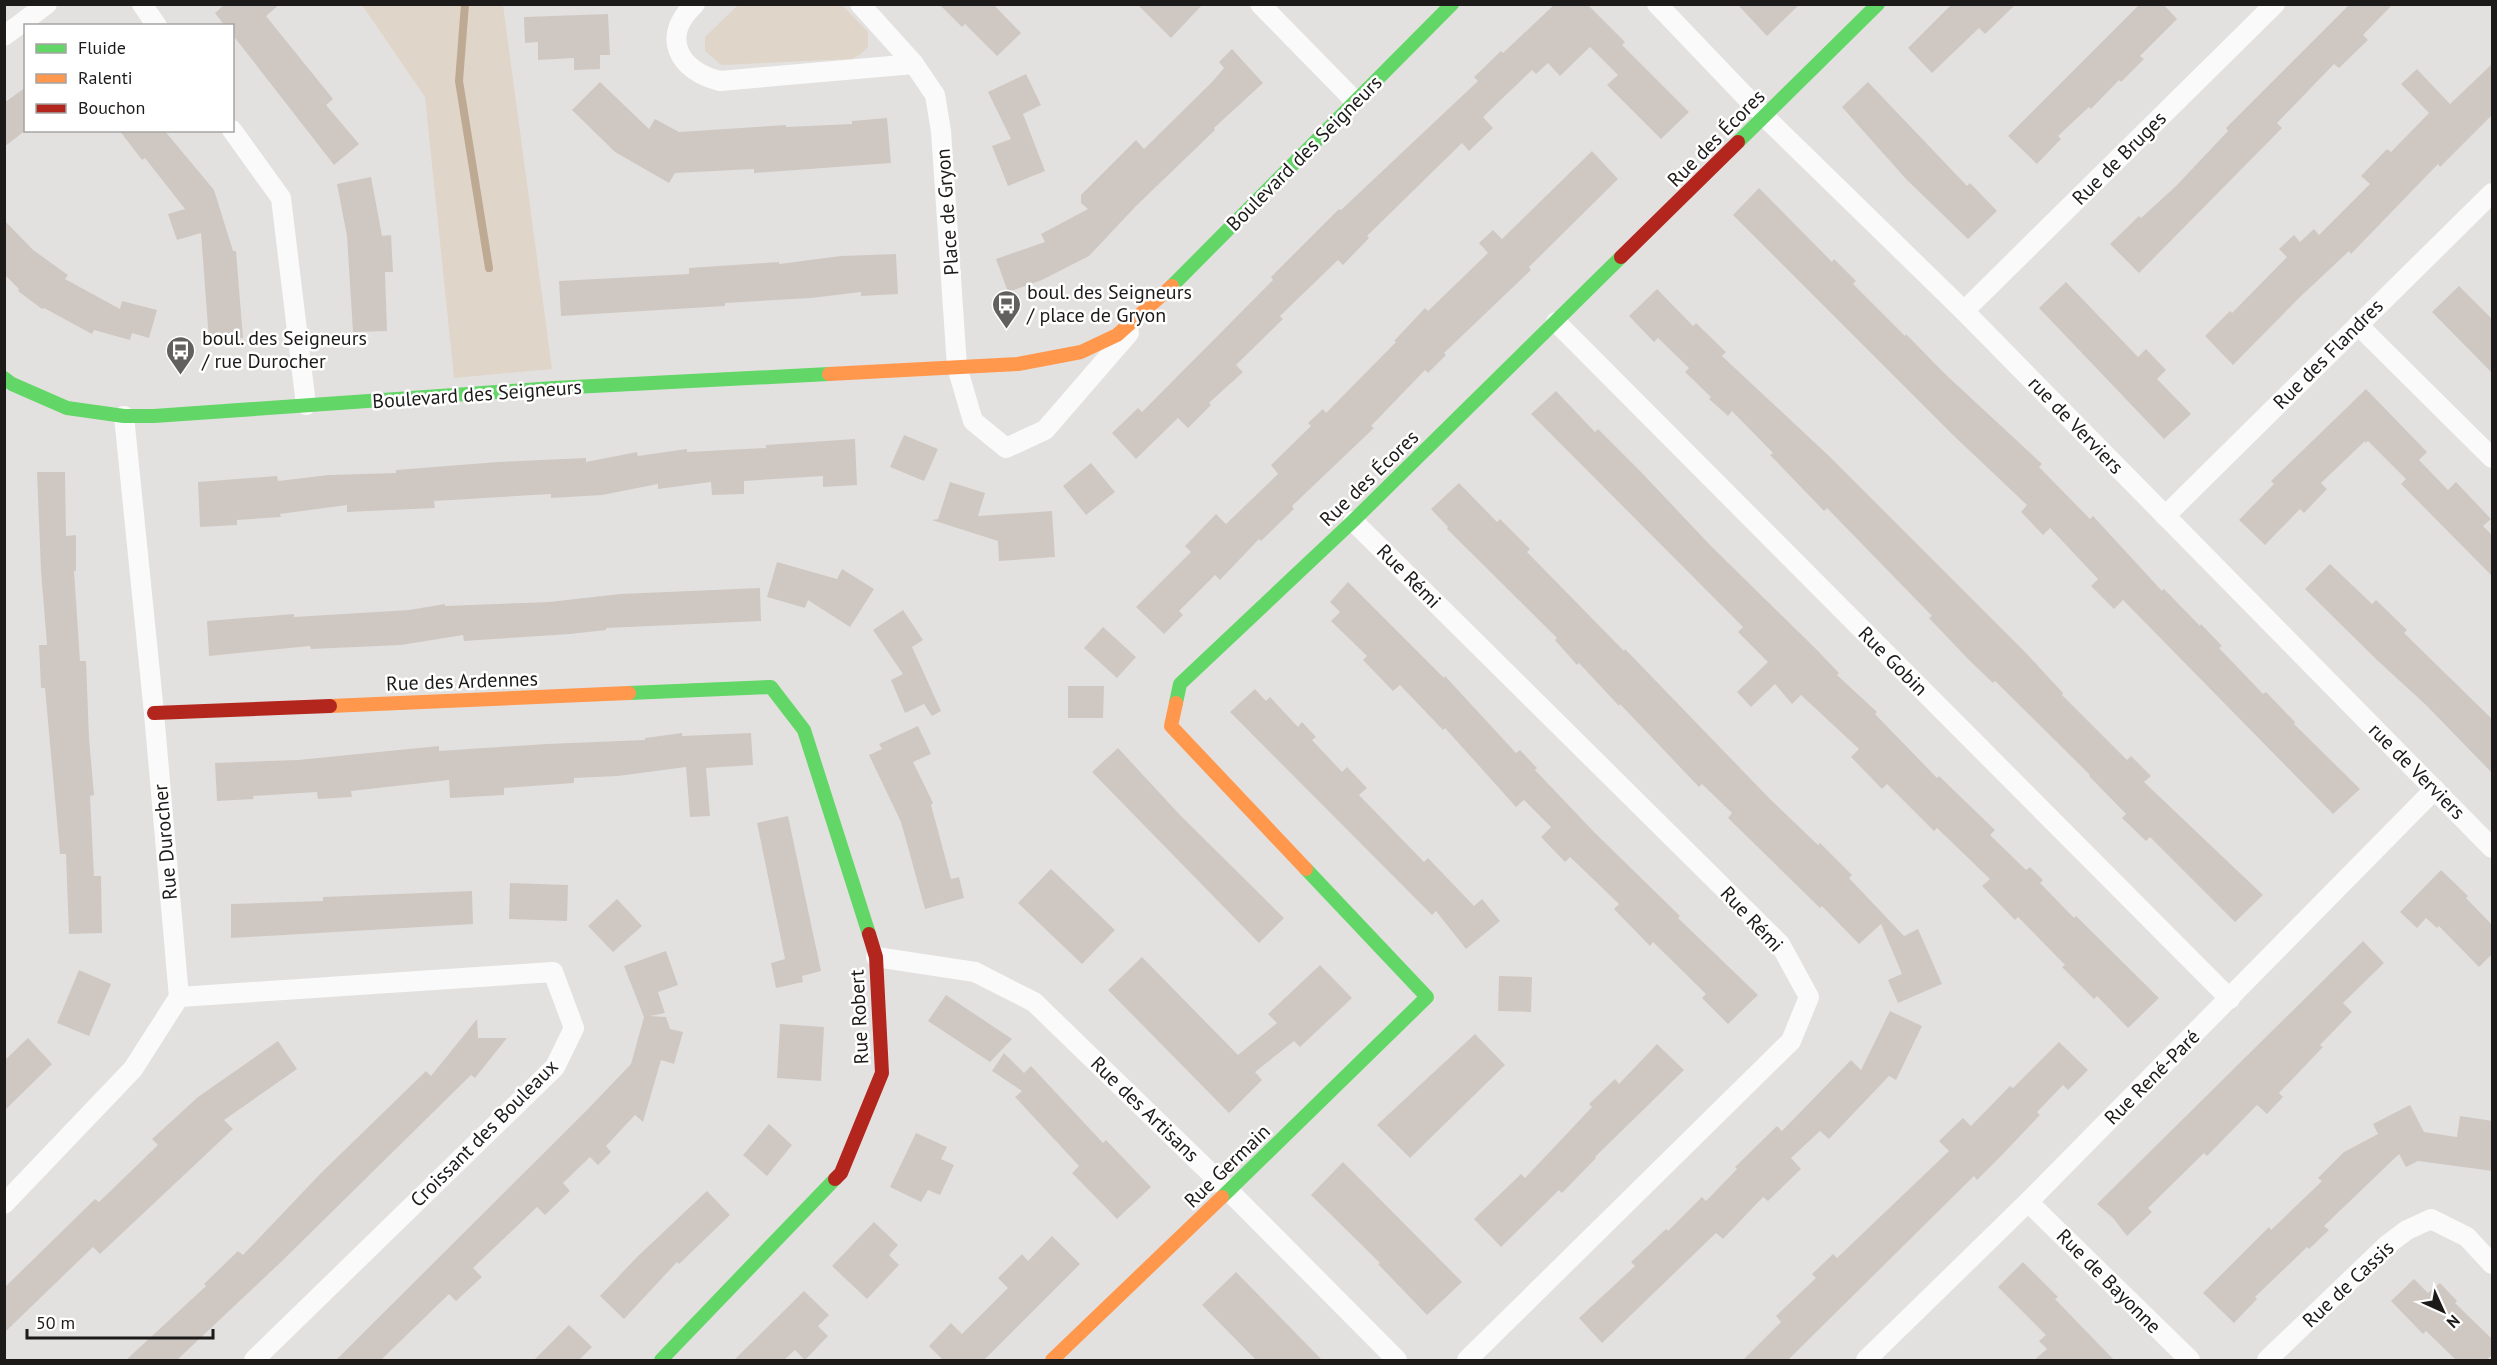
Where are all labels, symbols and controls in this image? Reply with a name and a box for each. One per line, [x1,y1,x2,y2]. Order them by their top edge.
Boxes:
legend [24,24,234,132]
text: Fluide [78,36,126,59]
text: Ralenti [78,66,133,89]
street label: Boulevard des Seigneurs [1221,70,1387,236]
street label: Rue des Écores [1662,84,1770,192]
text: Bouchon [78,96,145,119]
street label: Rue de Bruges [2066,105,2172,211]
street label: Place de Gryon [930,148,964,276]
place label: boul. des Seigneurs / place de Gryon [1026,279,1192,328]
bus stop icon: boul. des Seigneurs / place de Gryon [990,288,1022,330]
street label: Rue des Flandres [2267,293,2389,415]
place label: boul. des Seigneurs / rue Durocher [201,325,367,374]
bus stop icon: boul. des Seigneurs / rue Durocher [165,334,197,376]
street label: rue de Verviers [2023,371,2129,479]
street label: Boulevard des Seigneurs [371,374,583,414]
street label: Rue des Écores [1314,424,1424,532]
street label: Rue Rémi [1371,538,1447,614]
street label: Rue Gobin [1853,621,1933,701]
street label: Rue des Ardennes [386,665,538,697]
street label: rue de Verviers [2363,717,2471,825]
street label: Rue Durocher [147,783,183,901]
street label: Rue Rémi [1715,881,1789,957]
street label: Rue Robert [844,969,874,1065]
street label: Rue René-Paré [2099,1024,2205,1130]
street label: Rue des Artisans [1085,1051,1205,1167]
street label: Croissant des Bouleaux [405,1054,563,1212]
street label: Rue Germain [1179,1119,1275,1213]
street label: Rue de Bayonne [2051,1223,2167,1339]
street label: Rue de Cassis [2297,1235,2399,1333]
north arrow [2413,1281,2473,1341]
scale bar [27,1302,213,1340]
text: 50 m [36,1311,75,1334]
text: N [2443,1311,2464,1332]

